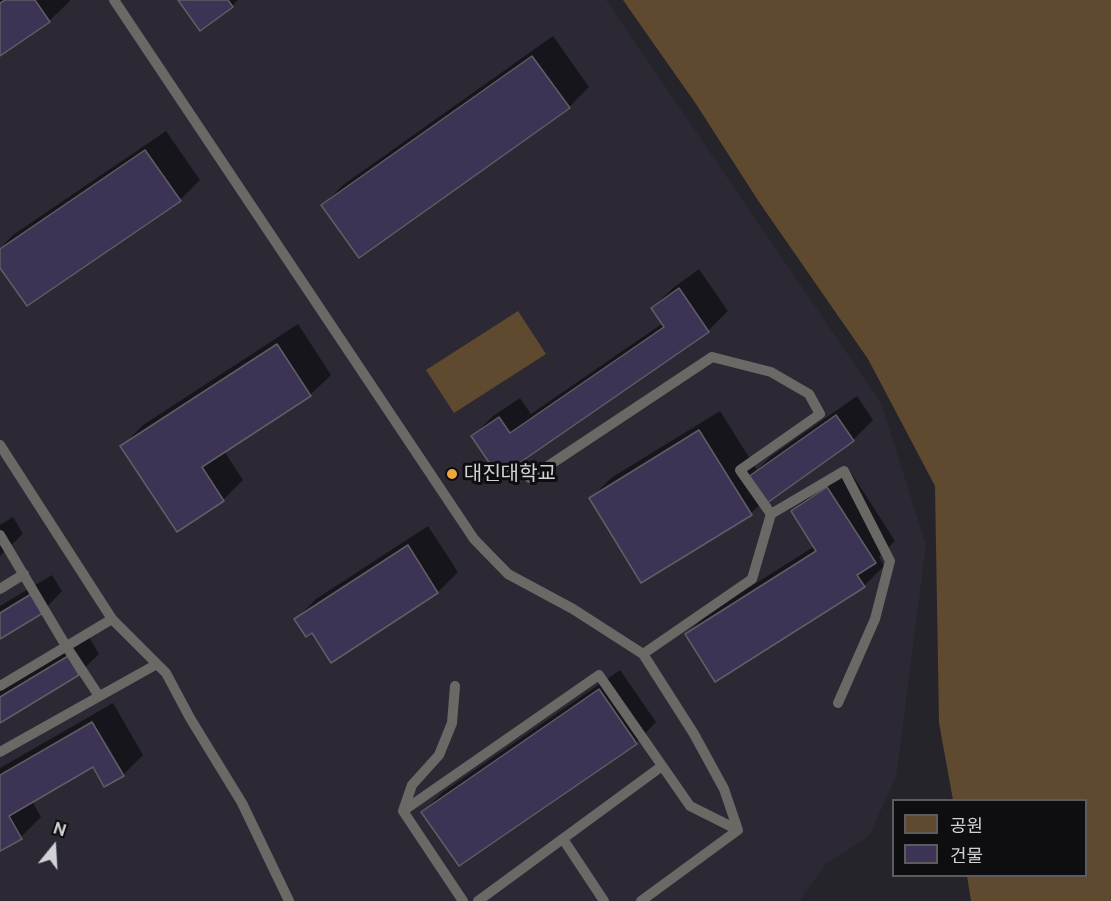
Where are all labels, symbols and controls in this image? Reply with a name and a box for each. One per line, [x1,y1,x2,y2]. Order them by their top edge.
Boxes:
place label: 대진대학교 [464,462,556,486]
marker: 대진대학교 [445,467,459,481]
legend [892,799,1087,877]
text: 공원 [950,815,983,836]
north arrow [24,817,84,877]
text: N [51,818,69,840]
text: 건물 [950,845,983,866]

